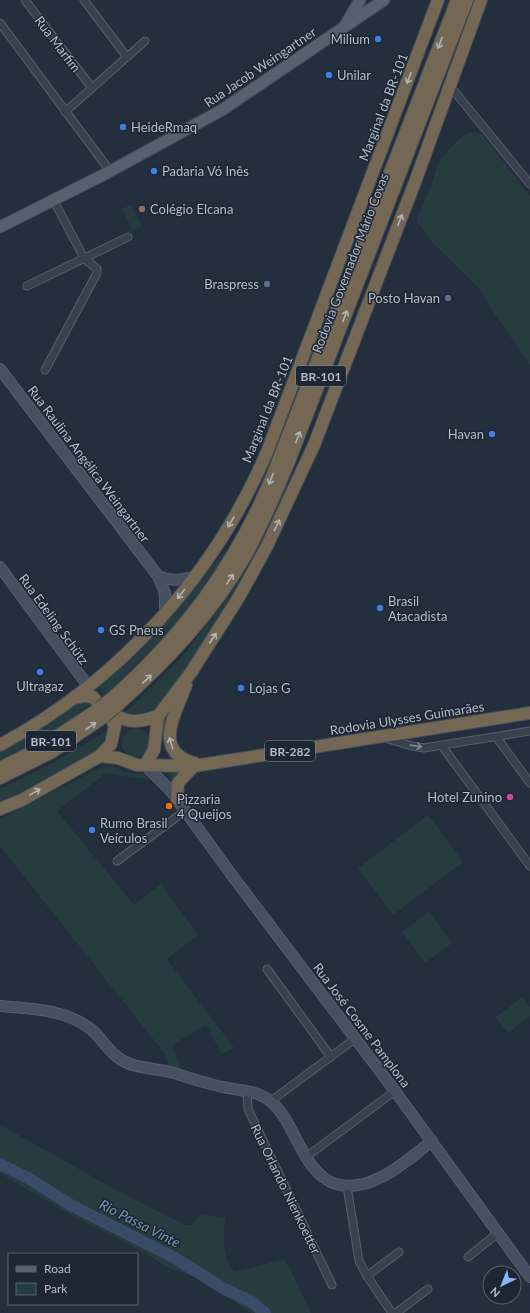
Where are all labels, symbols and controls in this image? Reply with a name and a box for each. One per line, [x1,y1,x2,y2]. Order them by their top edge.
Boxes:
street label: Rua Marfim [32,13,84,75]
street label: Rua Jacob Weingartner [201,23,319,110]
place label: Milium [331,31,370,47]
marker: Milium [373,34,383,44]
one-way arrow [435,36,443,48]
street label: Marginal da BR-101 [355,51,411,163]
place label: Unilar [337,67,371,83]
marker: Unilar [324,70,334,80]
one-way arrow [405,71,413,83]
place label: HeideRmaq [131,119,197,135]
marker: HeideRmaq [118,122,128,132]
place label: Padaria Vó Inês [162,163,249,179]
marker: Padaria Vó Inês [149,166,159,176]
street label: Rodovia Governador Mário Covas [308,170,392,355]
place label: Colégio Elcana [150,201,233,217]
marker: Colégio Elcana [137,204,147,214]
one-way arrow [396,215,404,227]
place label: Braspress [204,276,259,292]
marker: Braspress [262,279,272,289]
place label: Posto Havan [368,290,440,306]
marker: Posto Havan [443,293,453,303]
one-way arrow [341,310,349,322]
street label: Marginal da BR-101 [238,353,296,465]
road number: BR-101 [296,366,346,386]
street label: Rua Raulina Angélica Weingartner [25,382,153,546]
place label: Havan [448,426,484,442]
marker: Havan [487,429,497,439]
one-way arrow [294,432,302,444]
one-way arrow [267,472,275,484]
one-way arrow [227,516,235,527]
one-way arrow [274,519,281,531]
street label: Rua Edeling Schütz [16,571,92,668]
one-way arrow [226,574,234,585]
one-way arrow [176,589,185,600]
place label: Brasil Atacadista [388,593,447,624]
marker: Brasil Atacadista [375,603,385,613]
place label: GS Pneus [109,622,164,638]
marker: GS Pneus [96,625,106,635]
one-way arrow [209,633,217,644]
marker: Ultragaz [35,667,45,677]
one-way arrow [142,674,152,684]
place label: Ultragaz [16,678,64,694]
place label: Lojas G [249,680,291,696]
marker: Lojas G [236,683,246,693]
street label: Rodovia Ulysses Guimarães [329,698,486,738]
one-way arrow [85,722,96,730]
road number: BR-101 [26,731,76,751]
one-way arrow [167,737,174,750]
road number: BR-282 [265,741,315,761]
one-way arrow [409,743,422,750]
one-way arrow [29,788,41,795]
place label: Hotel Zunino [427,789,502,805]
place label: Pizzaria 4 Queijos [177,791,232,822]
marker: Hotel Zunino [505,792,515,802]
marker: Pizzaria 4 Queijos [164,801,174,811]
place label: Rumo Brasil Veículos [100,815,168,846]
marker: Rumo Brasil Veículos [87,825,97,835]
street label: Rua José Cosme Pamplona [310,960,414,1090]
street label: Rua Orlando Nienkoetter [248,1121,325,1257]
water label: Rio Passa Vinte [97,1195,183,1251]
legend [8,1253,138,1305]
text: Road [44,1261,71,1276]
north arrow [482,1265,522,1305]
text: Park [44,1281,68,1296]
text: N [487,1285,502,1300]

